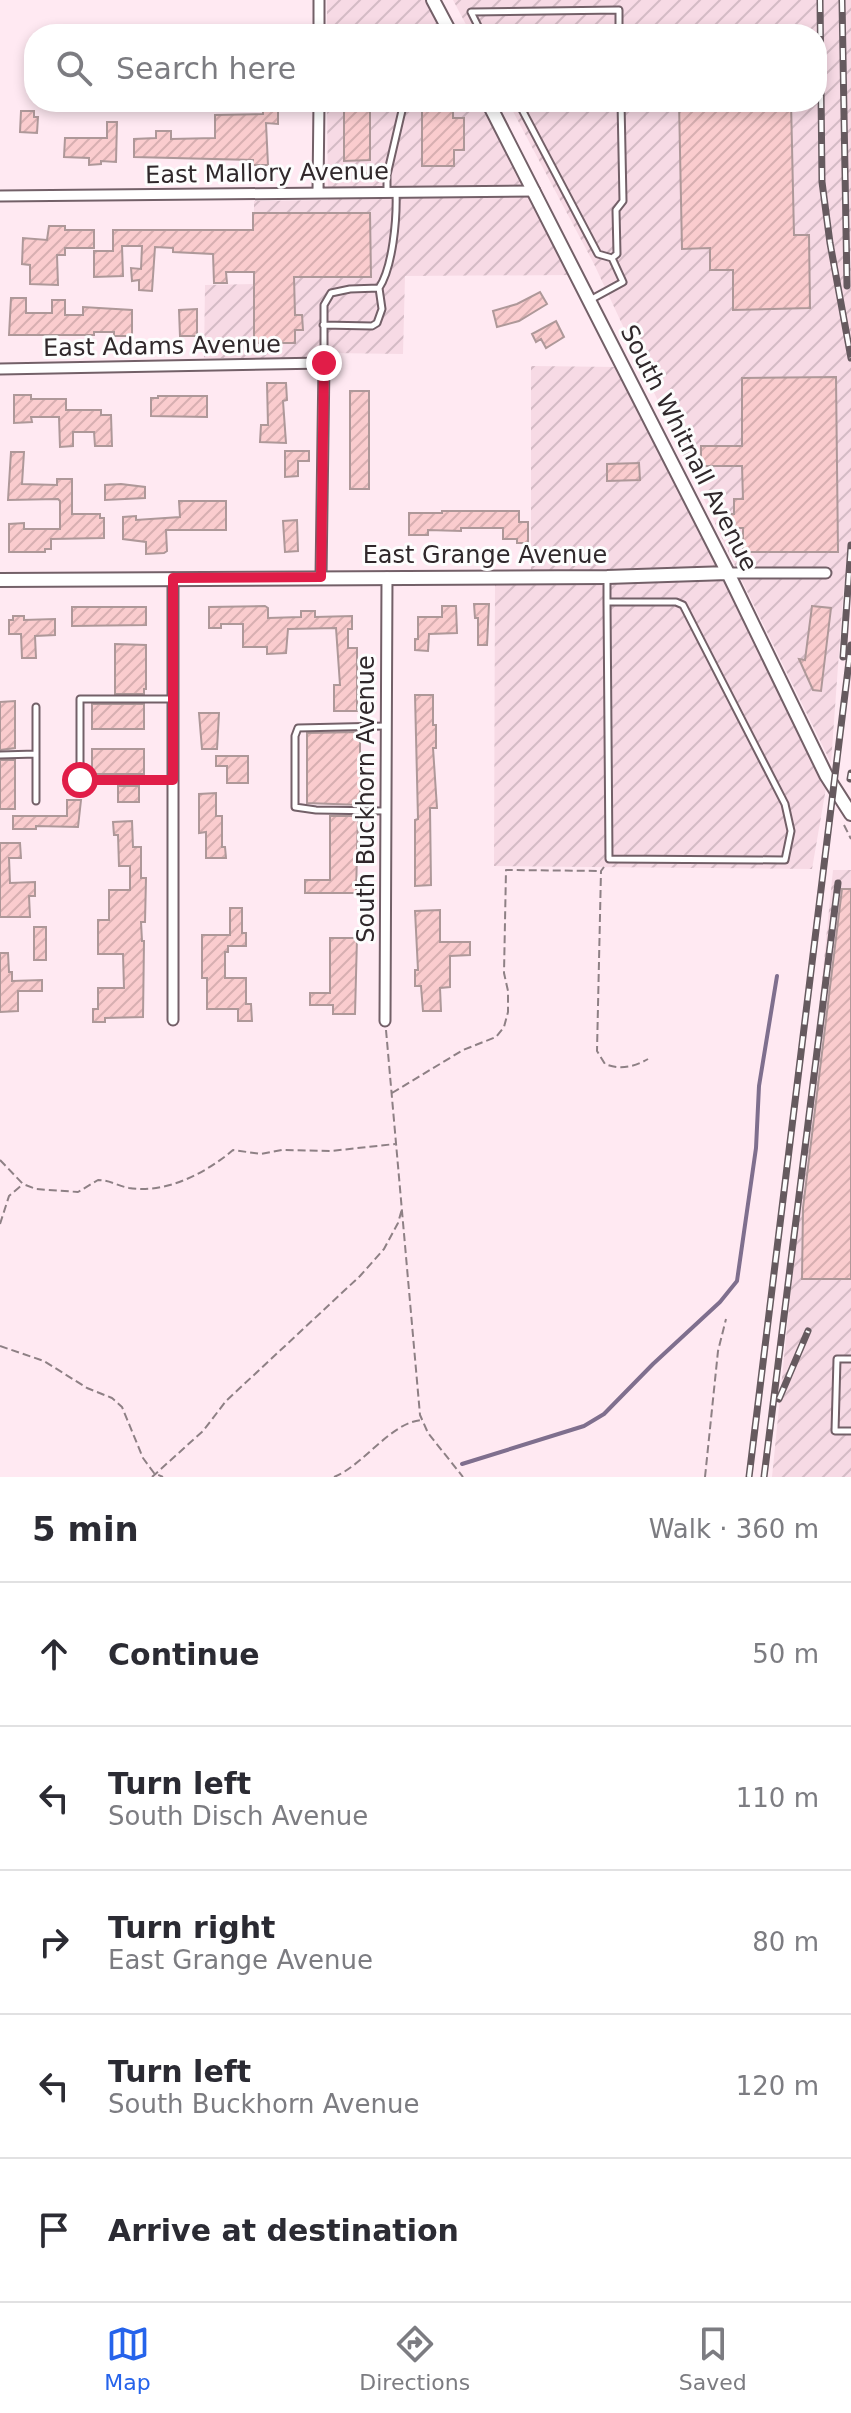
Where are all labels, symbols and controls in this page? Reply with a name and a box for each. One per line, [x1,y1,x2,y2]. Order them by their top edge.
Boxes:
search box [24,24,827,112]
icon: search [52,46,96,90]
text: Search here [116,51,296,86]
street label: East Mallory Avenue [145,157,389,189]
street label: South Whitnall Avenue [615,320,763,576]
street label: East Adams Avenue [43,330,281,362]
route end [306,345,342,381]
street label: East Grange Avenue [363,541,607,569]
street label: South Buckhorn Avenue [352,655,380,943]
route start [62,762,98,798]
text: 5 min [32,1509,139,1549]
text: Walk · 360 m [649,1514,819,1544]
icon: ahead [32,1632,76,1676]
text: Continue [108,1637,260,1672]
text: 50 m [752,1639,819,1669]
text: Turn left [108,1766,251,1801]
icon: left [32,1776,76,1820]
text: 110 m [736,1783,819,1813]
text: South Disch Avenue [108,1801,368,1831]
text: Turn right [108,1910,275,1945]
icon: right [32,1920,76,1964]
text: 80 m [752,1927,819,1957]
text: East Grange Avenue [108,1945,373,1975]
text: Turn left [108,2054,251,2089]
icon: left [32,2064,76,2108]
text: 120 m [736,2071,819,2101]
text: South Buckhorn Avenue [108,2089,419,2119]
icon: arrive [32,2208,76,2252]
text: Arrive at destination [108,2213,459,2248]
tab: Map [104,2322,151,2395]
tab: Directions [359,2322,470,2395]
tab: Saved [679,2322,747,2395]

